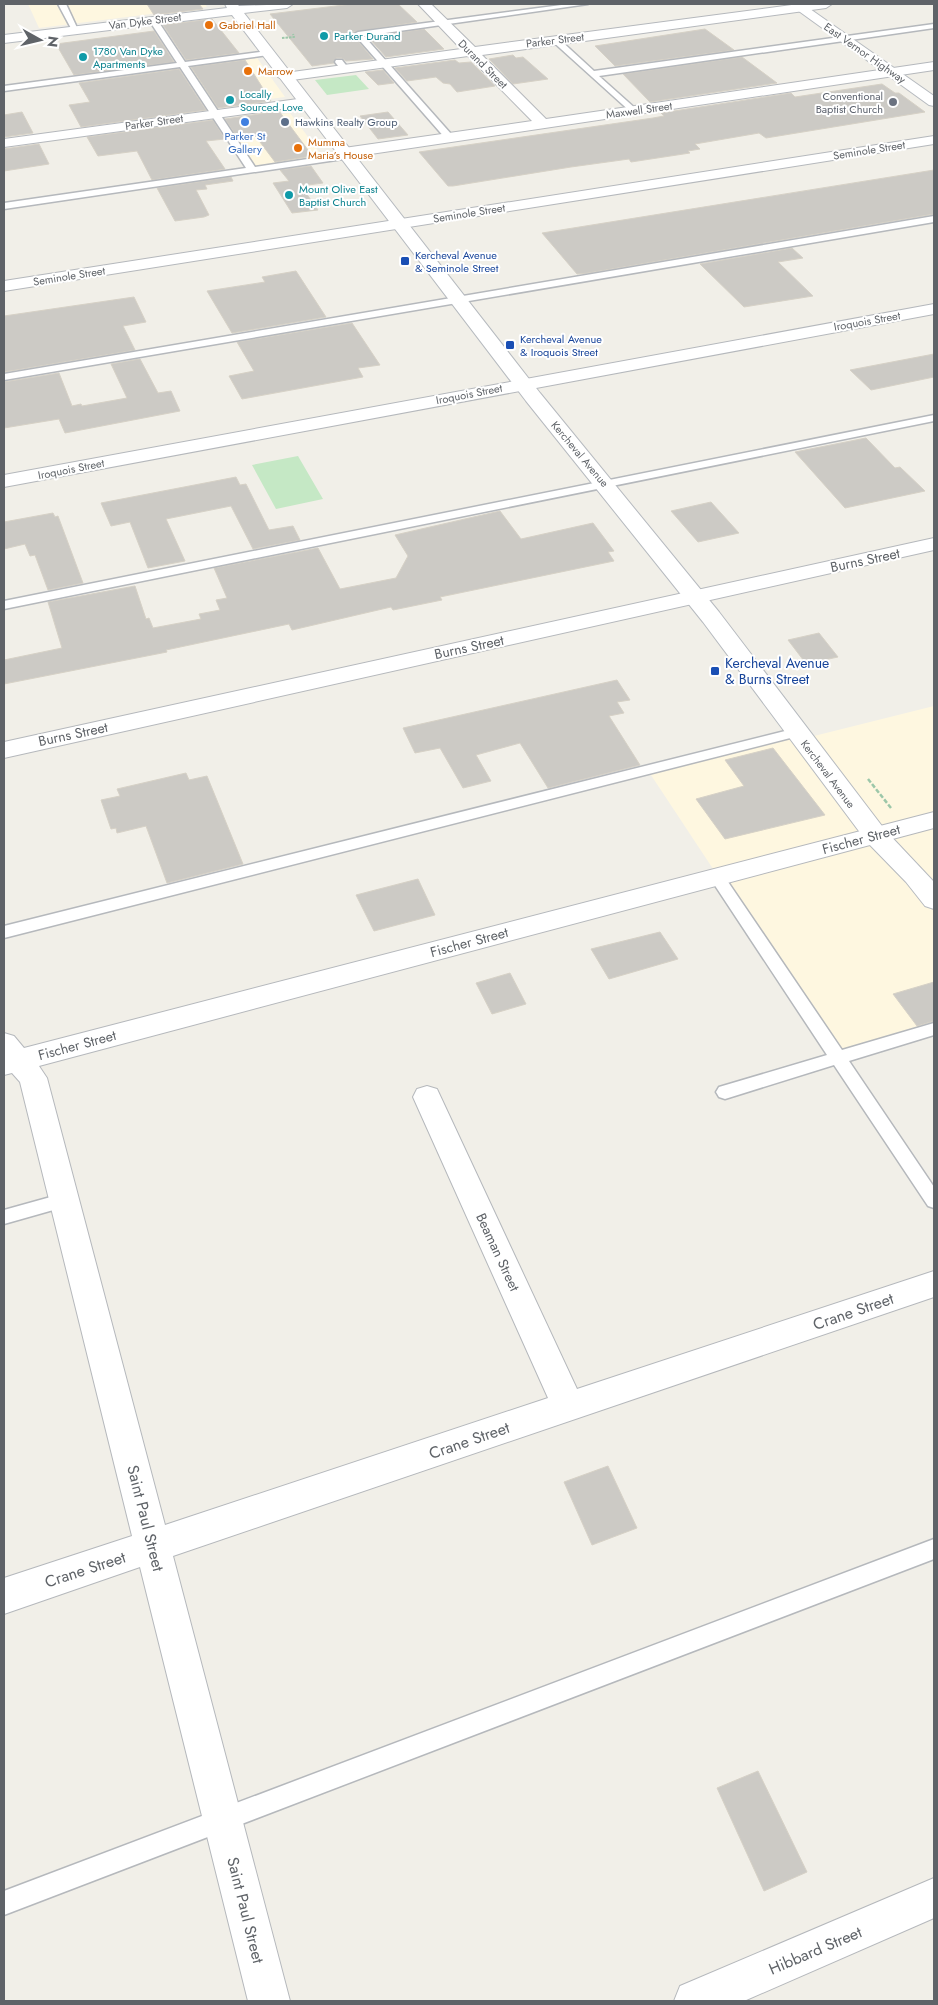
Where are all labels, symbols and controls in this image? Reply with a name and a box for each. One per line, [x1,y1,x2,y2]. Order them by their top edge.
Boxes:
street label: Van Dyke Street [108,9,183,33]
north arrow [15,15,65,65]
place label: Gabriel Hall [219,17,275,33]
marker: Gabriel Hall [203,19,215,31]
street label: East Vernor Highway [821,19,909,87]
place label: Parker Durand [334,28,401,44]
street label: Parker Street [525,28,585,52]
marker: Parker Durand [318,30,330,42]
text: N [42,35,64,49]
street label: Durand Street [455,36,512,93]
place label: 1780 Van Dyke Apartments [93,43,163,72]
marker: 1780 Van Dyke Apartments [77,51,89,63]
place label: Marrow [258,63,293,79]
marker: Marrow [242,65,254,77]
place label: Locally Sourced Love [240,86,303,115]
place label: Conventional Baptist Church [816,88,883,117]
marker: Locally Sourced Love [224,94,236,106]
marker: Conventional Baptist Church [887,96,899,108]
street label: Maxwell Street [605,97,673,123]
street label: Parker Street [124,110,184,134]
place label: Hawkins Realty Group [295,114,397,130]
marker: Parker St Gallery [239,116,251,128]
marker: Hawkins Realty Group [279,116,291,128]
place label: Parker St Gallery [225,128,266,157]
place label: Mumma Maria’s House [308,134,374,163]
street label: Seminole Street [832,136,906,164]
marker: Mumma Maria’s House [292,142,304,154]
place label: Mount Olive East Baptist Church [299,181,378,210]
marker: Mount Olive East Baptist Church [283,189,295,201]
street label: Seminole Street [432,199,506,227]
place label: Kercheval Avenue & Seminole Street [415,247,499,276]
marker: Kercheval Avenue & Seminole Street [399,255,411,267]
street label: Seminole Street [32,262,106,290]
street label: Iroquois Street [833,307,902,335]
place label: Kercheval Avenue & Iroquois Street [520,331,602,360]
marker: Kercheval Avenue & Iroquois Street [504,339,516,351]
street label: Iroquois Street [434,380,504,408]
street label: Kercheval Avenue [548,417,613,491]
street label: Iroquois Street [36,455,106,483]
street label: Burns Street [828,543,902,577]
street label: Burns Street [432,630,506,664]
place label: Kercheval Avenue & Burns Street [725,653,829,689]
marker: Kercheval Avenue & Burns Street [709,665,721,677]
street label: Burns Street [36,717,110,751]
street label: Kercheval Avenue [797,736,859,812]
street label: Fischer Street [820,819,903,859]
street label: Fischer Street [428,922,511,962]
street label: Fischer Street [36,1025,119,1065]
street label: Beaman Street [471,1210,525,1295]
street label: Crane Street [810,1287,897,1336]
street label: Crane Street [426,1416,513,1465]
street label: Saint Paul Street [121,1463,170,1574]
street label: Crane Street [42,1546,129,1593]
street label: Saint Paul Street [221,1855,270,1966]
street label: Hibbard Street [765,1920,865,1980]

